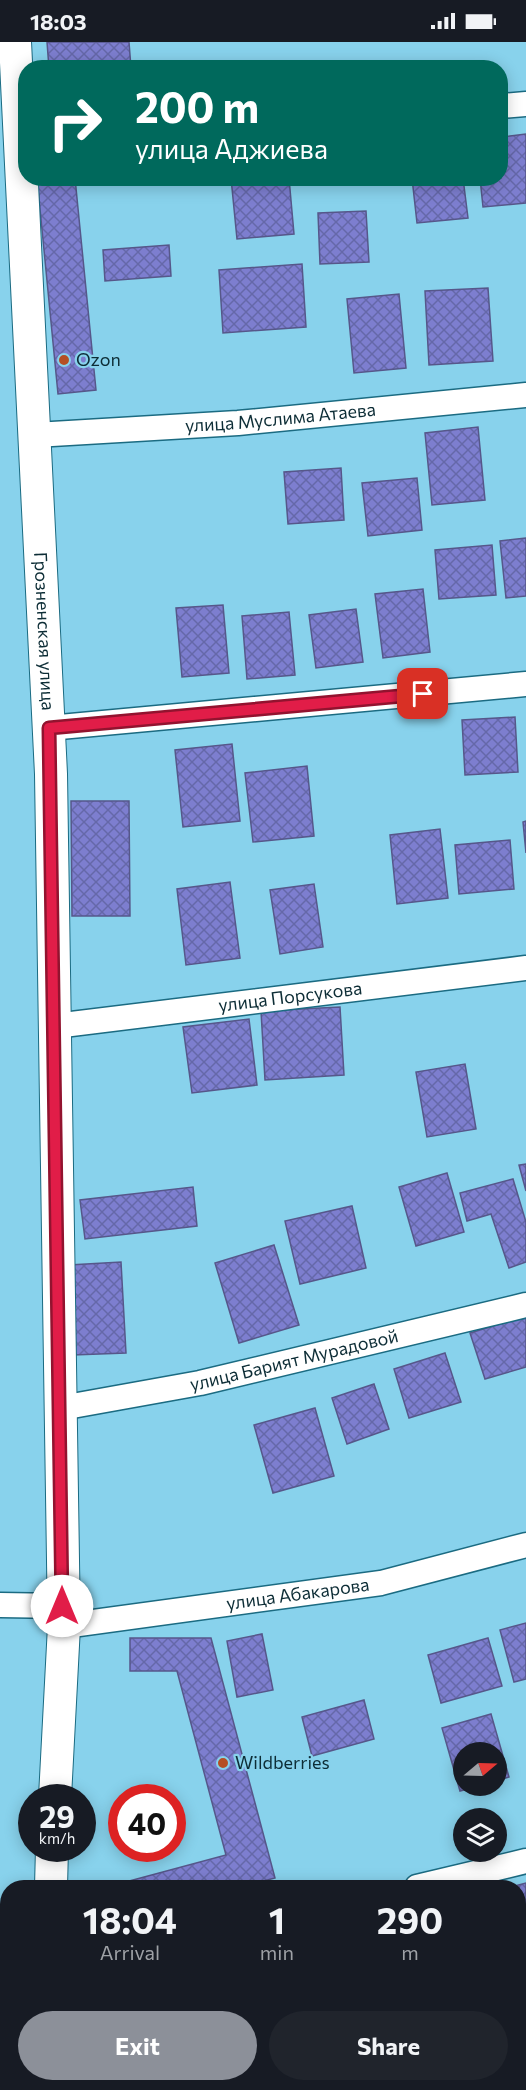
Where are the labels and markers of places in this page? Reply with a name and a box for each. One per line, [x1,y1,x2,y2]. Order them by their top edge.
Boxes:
place label: Ozon [76,348,121,370]
marker: Ozon [57,353,71,367]
pin [397,668,448,719]
place label: Wildberries [235,1751,330,1773]
marker: Wildberries [216,1756,230,1770]

